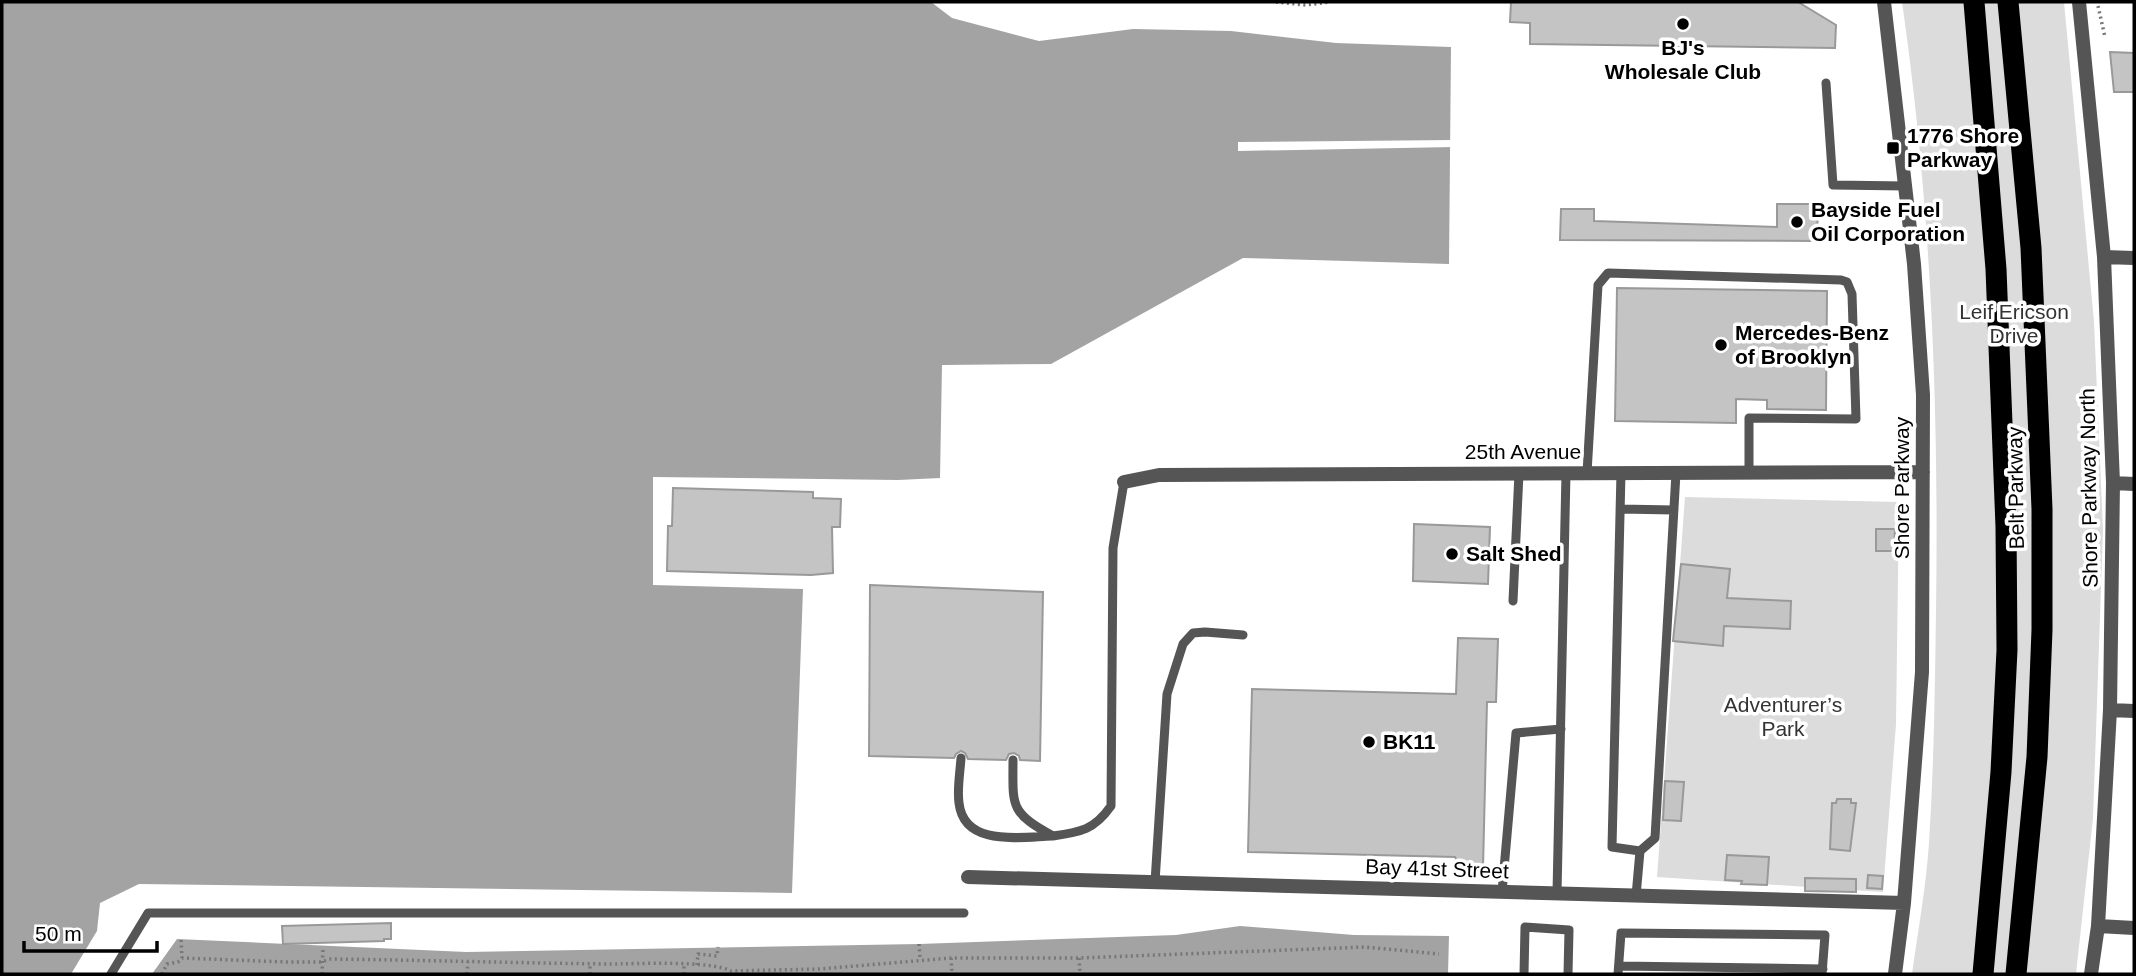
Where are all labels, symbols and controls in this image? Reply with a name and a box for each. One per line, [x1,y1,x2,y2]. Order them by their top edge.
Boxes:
marker: BJ's Wholesale Club [1675,16,1691,32]
place label: BJ's Wholesale Club [1605,36,1761,83]
place label: 1776 Shore Parkway [1907,124,2019,171]
marker: 1776 Shore Parkway [1885,140,1901,156]
place label: Bayside Fuel Oil Corporation [1811,198,1965,245]
marker: Bayside Fuel Oil Corporation [1789,214,1805,230]
park label: Leif Ericson Drive [1959,300,2069,347]
place label: Mercedes-Benz of Brooklyn [1735,321,1889,368]
marker: Mercedes-Benz of Brooklyn [1713,337,1729,353]
street label: Shore Parkway North [2075,388,2102,588]
street label: Shore Parkway [1890,416,1913,559]
street label: Belt Parkway [2003,426,2028,549]
street label: 25th Avenue [1465,440,1581,463]
place label: Salt Shed [1466,542,1562,565]
marker: Salt Shed [1444,546,1460,562]
park label: Adventurer’s Park [1724,693,1842,740]
place label: BK11 [1383,730,1436,753]
marker: BK11 [1361,734,1377,750]
street label: Bay 41st Street [1365,855,1509,883]
scale bar [24,909,158,953]
text: 50 m [35,922,82,945]

